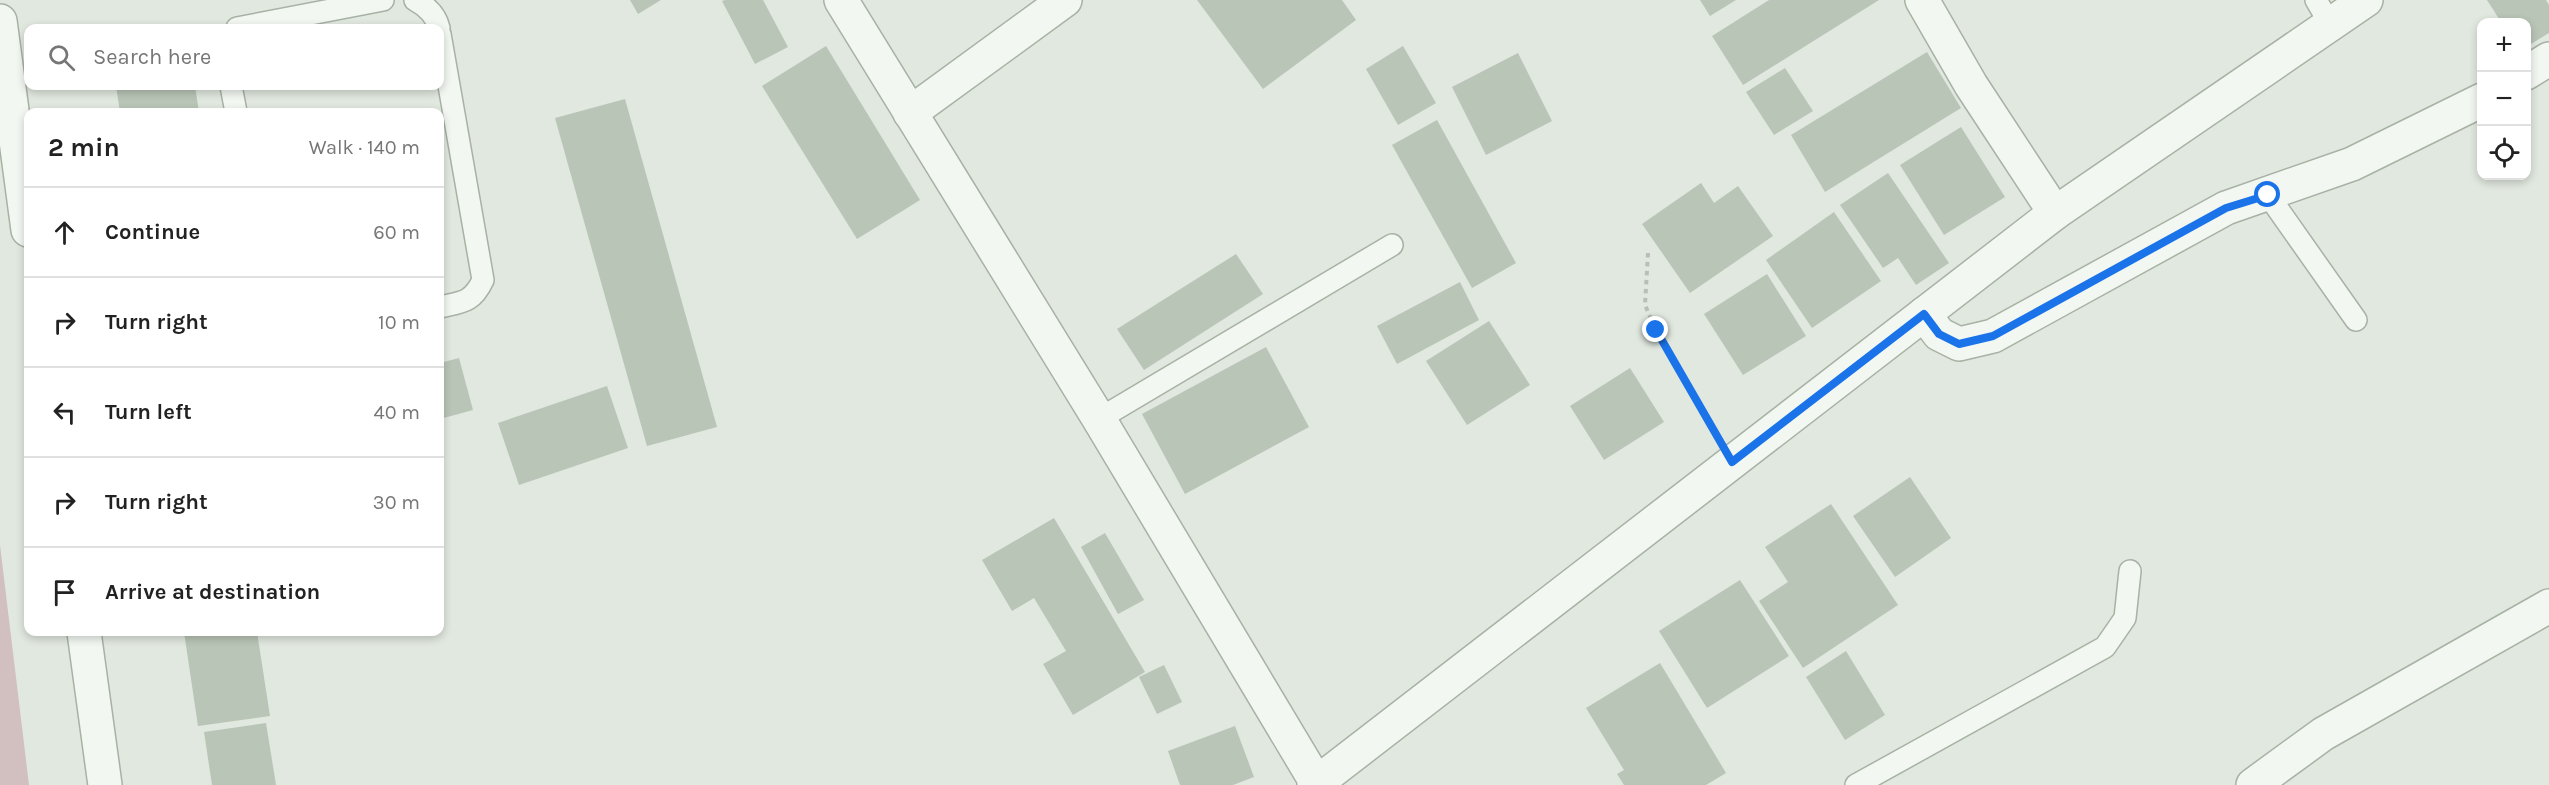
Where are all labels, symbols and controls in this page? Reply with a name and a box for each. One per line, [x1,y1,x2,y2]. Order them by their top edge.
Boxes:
map controls [2477,18,2531,180]
button: + [2477,18,2531,72]
search box [24,24,444,90]
icon: search [45,41,78,74]
text: Search here [93,44,211,70]
button: − [2477,72,2531,126]
button: locate [2477,126,2531,180]
text: 2 min [48,132,120,163]
text: Walk · 140 m [309,136,420,159]
route start [2254,181,2280,207]
icon: ahead [48,216,81,249]
text: Continue [105,219,200,245]
text: 60 m [373,221,420,244]
icon: right [48,306,81,339]
text: Turn right [105,309,208,335]
text: 10 m [378,311,420,334]
route end [1642,316,1668,342]
icon: left [48,396,81,429]
text: Turn left [105,399,192,425]
text: 40 m [374,401,420,424]
icon: right [48,486,81,519]
text: Turn right [105,489,208,515]
text: 30 m [373,491,420,514]
icon: arrive [48,576,81,609]
text: Arrive at destination [105,579,320,605]

